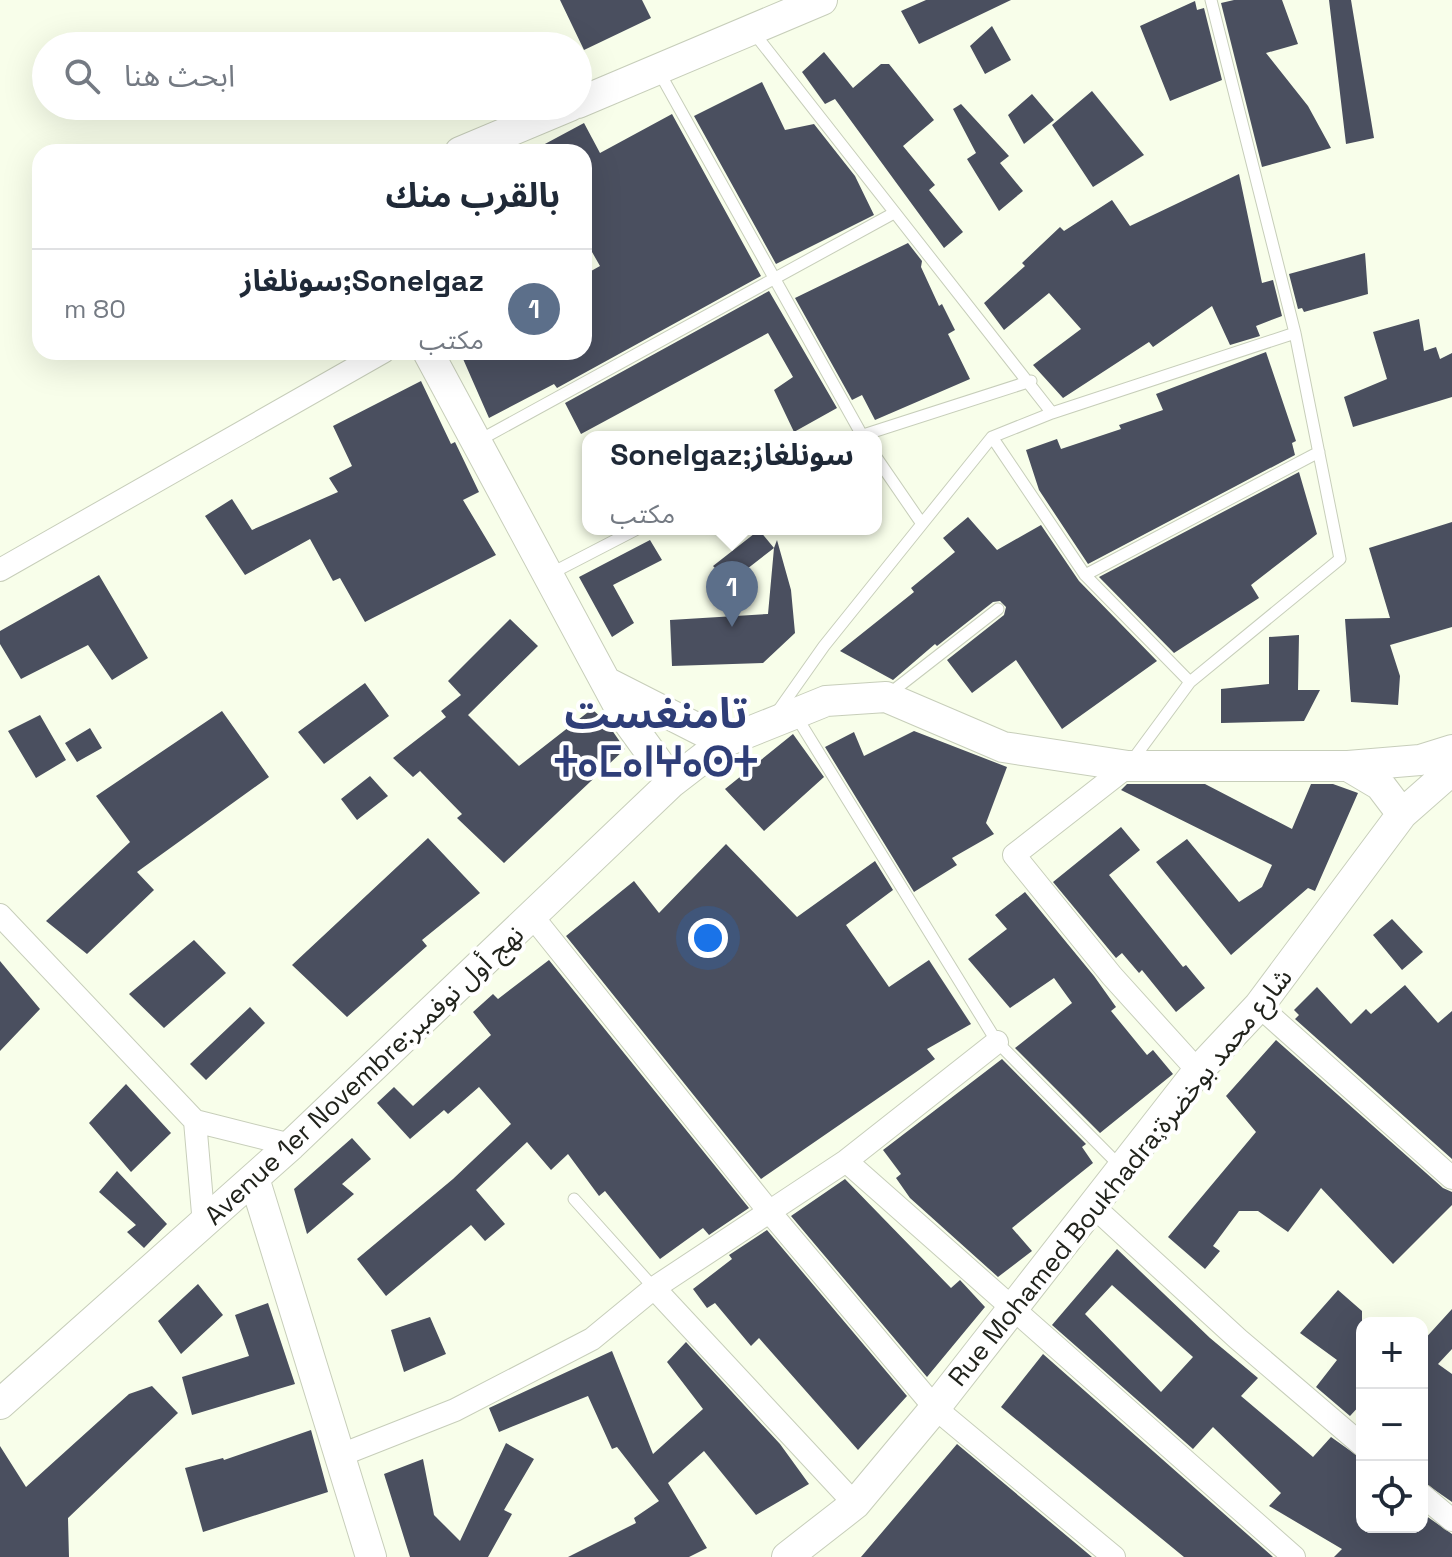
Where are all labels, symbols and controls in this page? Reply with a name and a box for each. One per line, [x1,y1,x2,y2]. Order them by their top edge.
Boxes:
search box [32,32,592,120]
icon: search [60,54,104,98]
text: ابحث هنا [124,56,235,95]
text: بالقرب منك [386,174,560,217]
text: Sonelgaz;سونلغاز [240,261,484,300]
text: 80 m [64,292,126,326]
text: 1 [528,292,540,326]
text: مكتب [419,323,484,357]
popup [582,431,882,535]
text: Sonelgaz;سونلغاز [610,435,854,474]
text: مكتب [610,497,675,531]
pin: 1 [706,561,758,627]
district label: تامنغست ⵜⴰⵎⴰⵏⵖⴰⵙⵜ [555,687,757,788]
street label: Avenue 1er Novembre;نهج أول نوفمبر [197,918,533,1234]
your location [688,918,728,958]
street label: Rue Mohamed Boukhadra;شارع محمد بوخضرة [940,961,1301,1394]
map controls [1356,1317,1428,1533]
button: + [1356,1317,1428,1389]
button: − [1356,1389,1428,1461]
button: locate [1356,1461,1428,1533]

